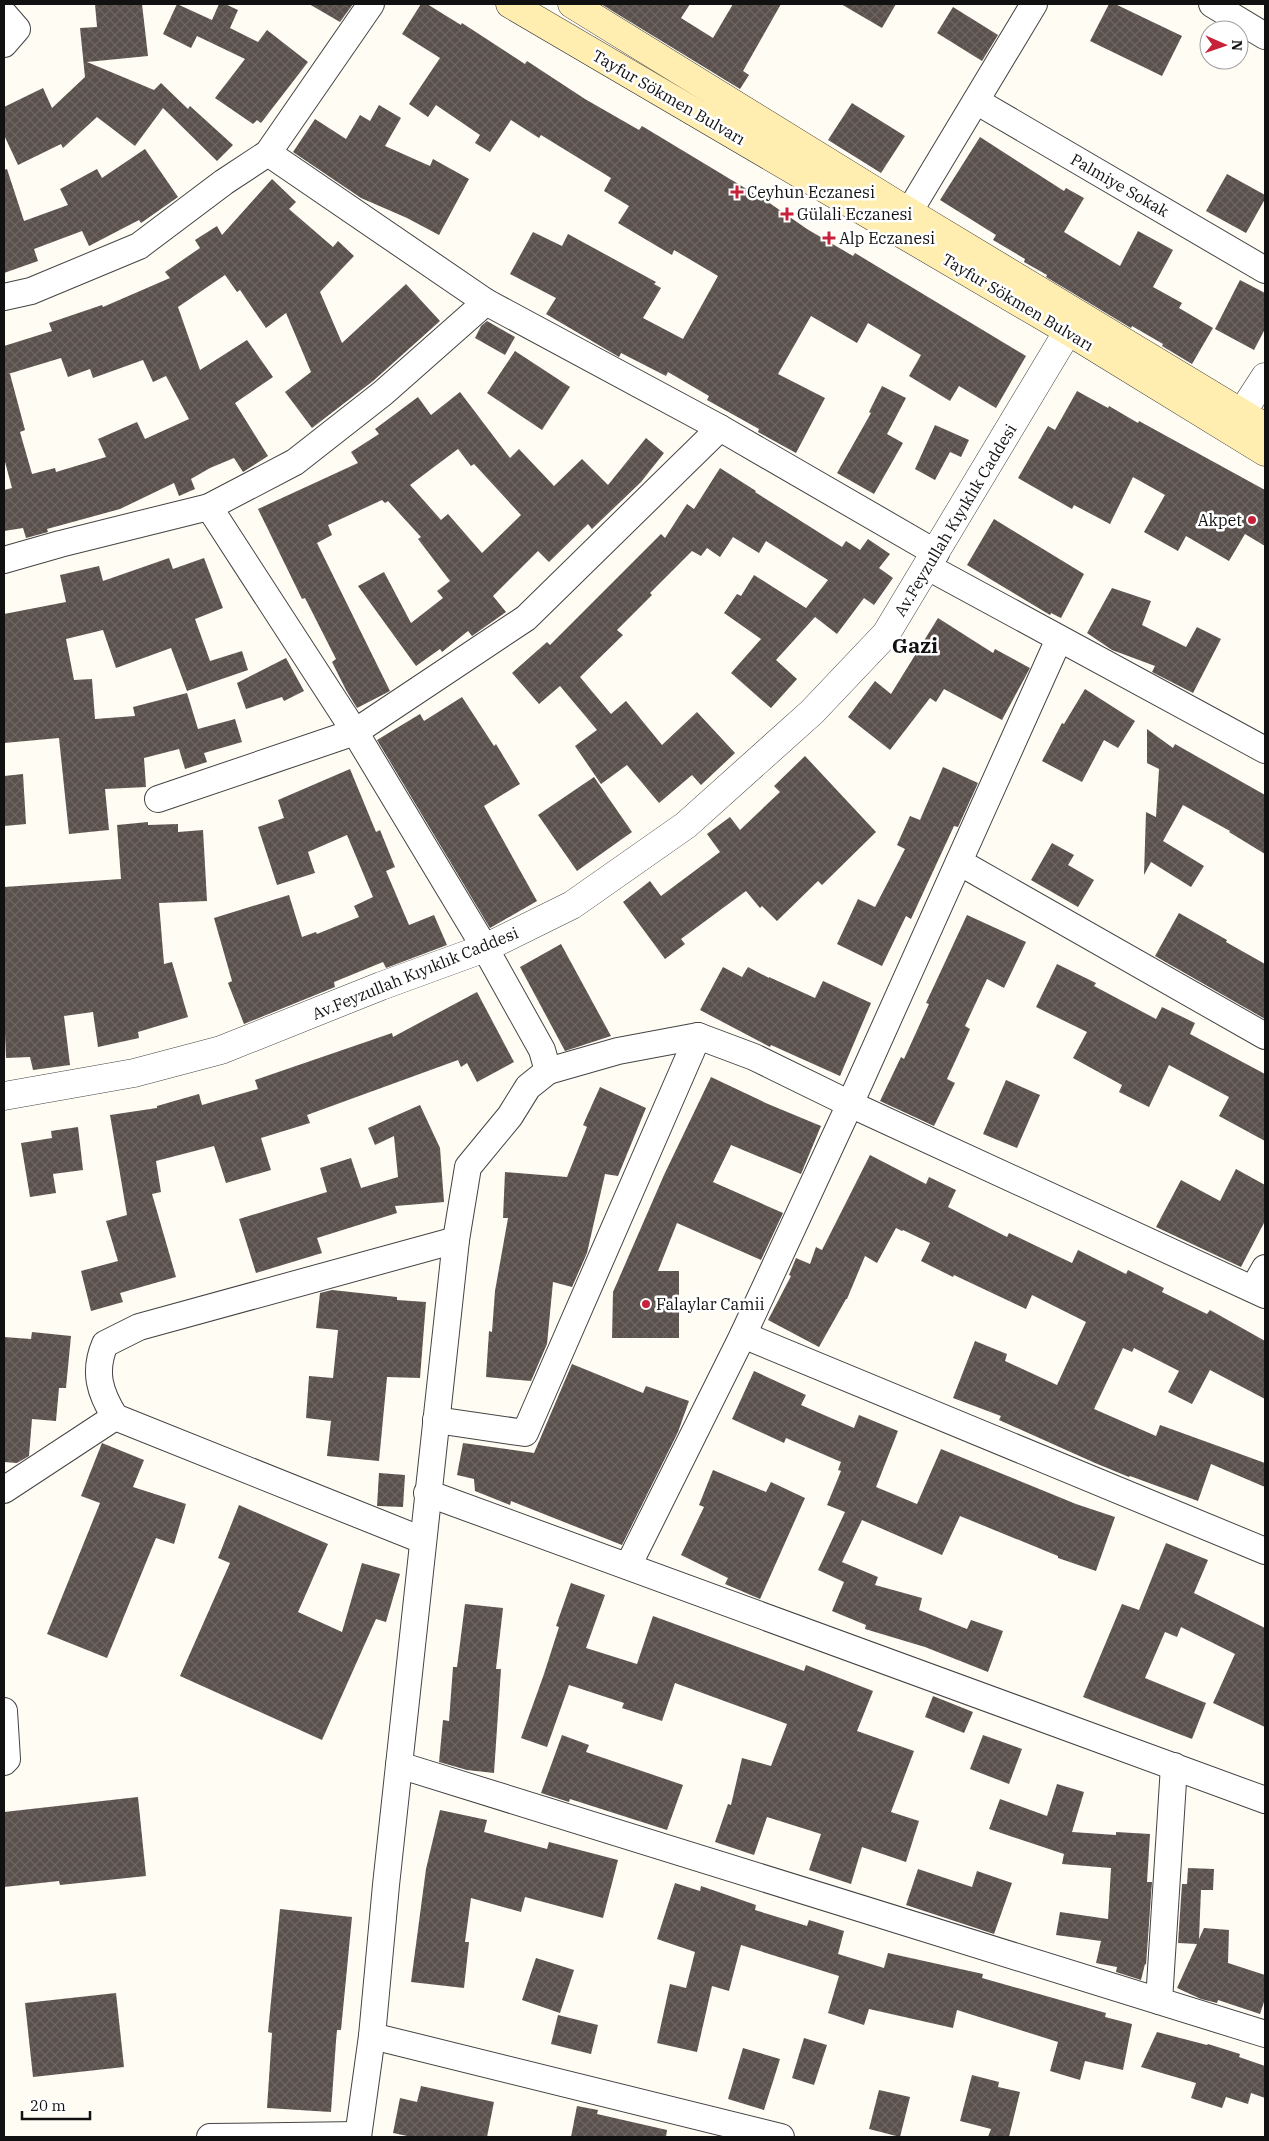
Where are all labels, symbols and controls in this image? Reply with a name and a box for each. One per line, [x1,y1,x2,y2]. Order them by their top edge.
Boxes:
north arrow [1199,20,1249,70]
text: N [1228,40,1246,51]
street label: Tayfur Sökmen Bulvarı [589,45,749,149]
street label: Palmiye Sokak [1067,149,1173,222]
place label: Ceyhun Eczanesi [747,182,875,202]
marker: Ceyhun Eczanesi [731,186,743,198]
place label: Gülali Eczanesi [797,204,912,224]
marker: Gülali Eczanesi [781,208,793,220]
place label: Alp Eczanesi [839,228,935,248]
marker: Alp Eczanesi [823,232,835,244]
street label: Tayfur Sökmen Bulvarı [939,249,1097,355]
street label: Av.Feyzullah Kıyıklık Caddesi [890,420,1020,620]
place label: Akpet [1198,510,1242,530]
marker: Akpet [1246,514,1258,526]
district label: Gazi [892,631,938,659]
street label: Av.Feyzullah Kıyıklık Caddesi [309,922,521,1024]
place label: Falaylar Camii [656,1294,765,1314]
marker: Falaylar Camii [640,1298,652,1310]
scale bar [22,2088,90,2120]
text: 20 m [30,2096,66,2115]

